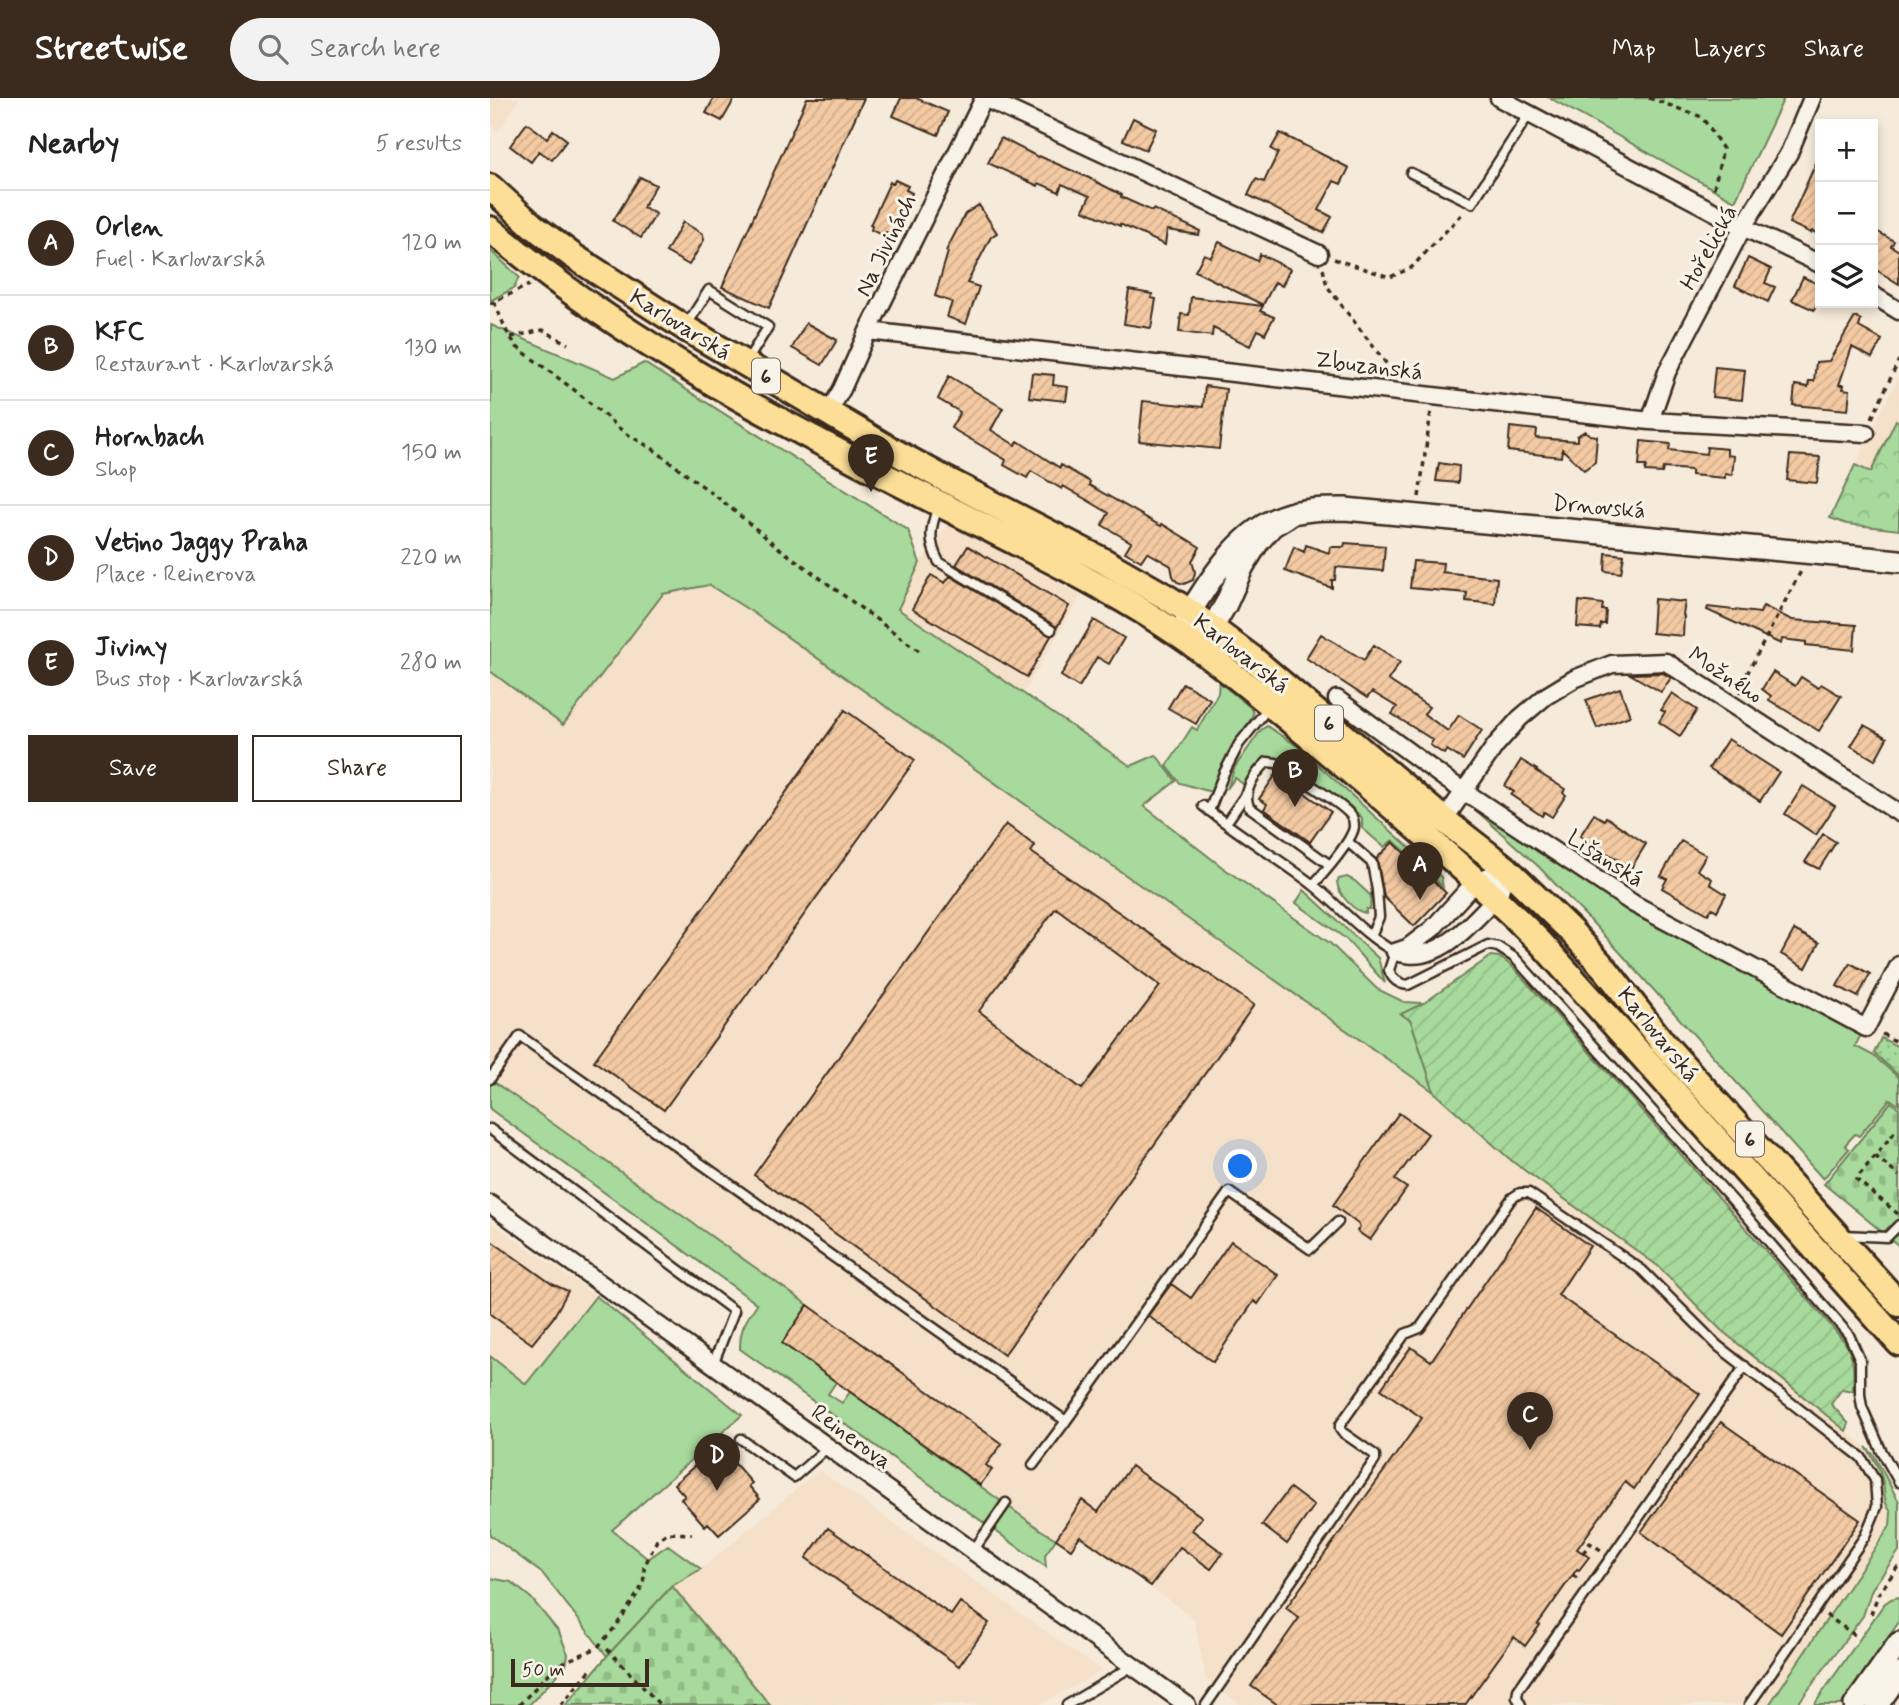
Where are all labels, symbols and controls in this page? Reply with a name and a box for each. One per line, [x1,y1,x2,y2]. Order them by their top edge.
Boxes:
search box [230,18,720,81]
text: Streetwise [35,27,188,71]
icon: search [254,30,292,68]
text: Search here [310,32,441,66]
text: Map [1612,34,1656,65]
text: Layers [1694,34,1766,65]
text: Share [1804,34,1864,65]
map controls [1815,119,1878,308]
button: + [1815,119,1878,182]
text: Nearby [28,124,119,163]
text: 5 results [376,129,462,159]
button: − [1815,182,1878,245]
street label: Na Jivinách [849,190,924,302]
street label: Hořelická [1674,200,1745,296]
text: Orlen [95,211,163,245]
text: A [43,228,59,258]
text: 120 m [401,228,462,258]
text: Fuel · Karlovarská [95,245,266,275]
button: layers [1815,245,1878,308]
street label: Karlovarská [623,283,736,369]
text: KFC [95,316,144,350]
text: B [44,333,58,363]
text: 130 m [404,333,462,363]
street label: Zbuzanská [1313,345,1424,388]
text: Restaurant · Karlovarská [95,350,334,380]
road number: 6 [752,358,780,394]
text: Hornbach [95,421,205,455]
pin: E [848,434,894,492]
text: C [43,438,59,468]
text: 150 m [401,438,462,468]
text: Shop [95,455,137,485]
street label: Drnovská [1551,489,1647,527]
text: Vetino Jaggy Praha [95,526,308,560]
text: D [43,543,59,573]
text: 220 m [400,543,462,573]
text: Place · Reinerova [95,560,256,590]
street label: Karlovarská [1186,608,1295,702]
text: Jiviny [95,631,167,665]
street label: Možného [1682,640,1768,711]
text: E [44,648,58,678]
text: 280 m [400,648,462,678]
text: Bus stop · Karlovarská [95,665,303,695]
road number: 6 [1315,706,1343,740]
button: Save [28,735,238,802]
button: Share [252,735,462,802]
pin: B [1272,749,1318,807]
street label: Lišanská [1561,824,1649,896]
pin: A [1397,842,1443,900]
street label: Karlovarská [1610,981,1705,1089]
road number: 6 [1736,1122,1764,1156]
your location [1223,1149,1257,1183]
pin: C [1507,1392,1553,1450]
street label: Reinerova [804,1398,897,1477]
pin: D [694,1433,740,1491]
scale bar [511,1656,649,1688]
text: 50 m [522,1658,565,1683]

